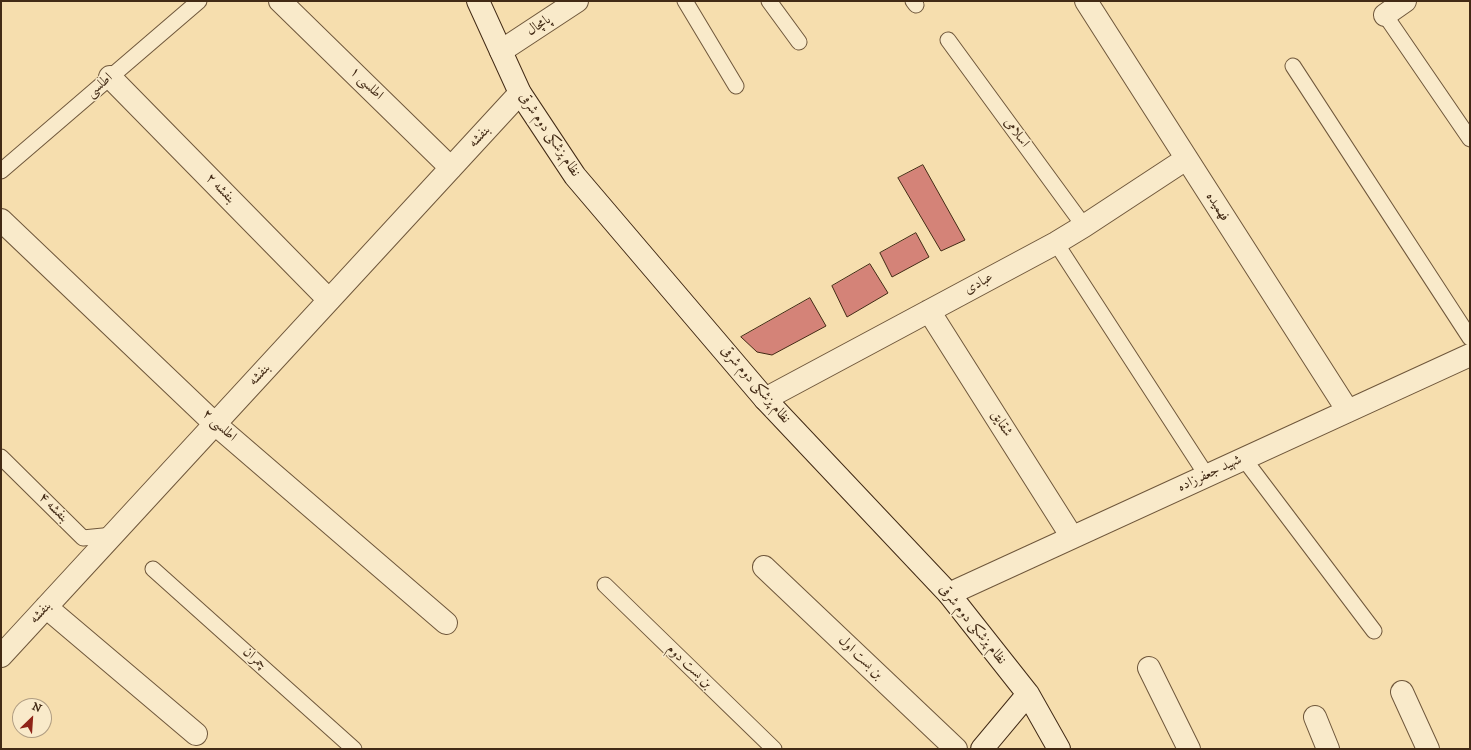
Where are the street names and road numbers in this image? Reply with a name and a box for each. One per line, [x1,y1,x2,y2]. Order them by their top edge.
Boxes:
street label: پامچال [524,12,554,40]
street label: اطلسی ۱ [346,64,386,104]
street label: اطلسی [83,70,117,102]
street label: نظام پزشکی دوم شرقی [515,90,583,180]
street label: اسلامی [1000,115,1032,151]
street label: بنفشه [466,122,494,152]
street label: بنفشه ۲ [202,170,238,208]
street label: فهمیده [1201,189,1233,225]
street label: عبادی [962,269,996,299]
street label: نظام پزشکی دوم شرقی [717,343,793,427]
street label: بنفشه [246,360,274,390]
street label: اطلسی ۲ [198,406,240,446]
street label: شقایق [987,408,1015,440]
street label: شهید جعفرزاده [1175,452,1245,496]
street label: بنفشه ۴ [34,489,72,527]
street label: نظام پزشکی دوم شرقی [935,582,1009,668]
street label: بنفشه [27,598,55,628]
street label: بن بست اول [834,633,886,683]
street label: بن بست دوم [663,641,715,693]
street label: چمران [239,644,269,674]

